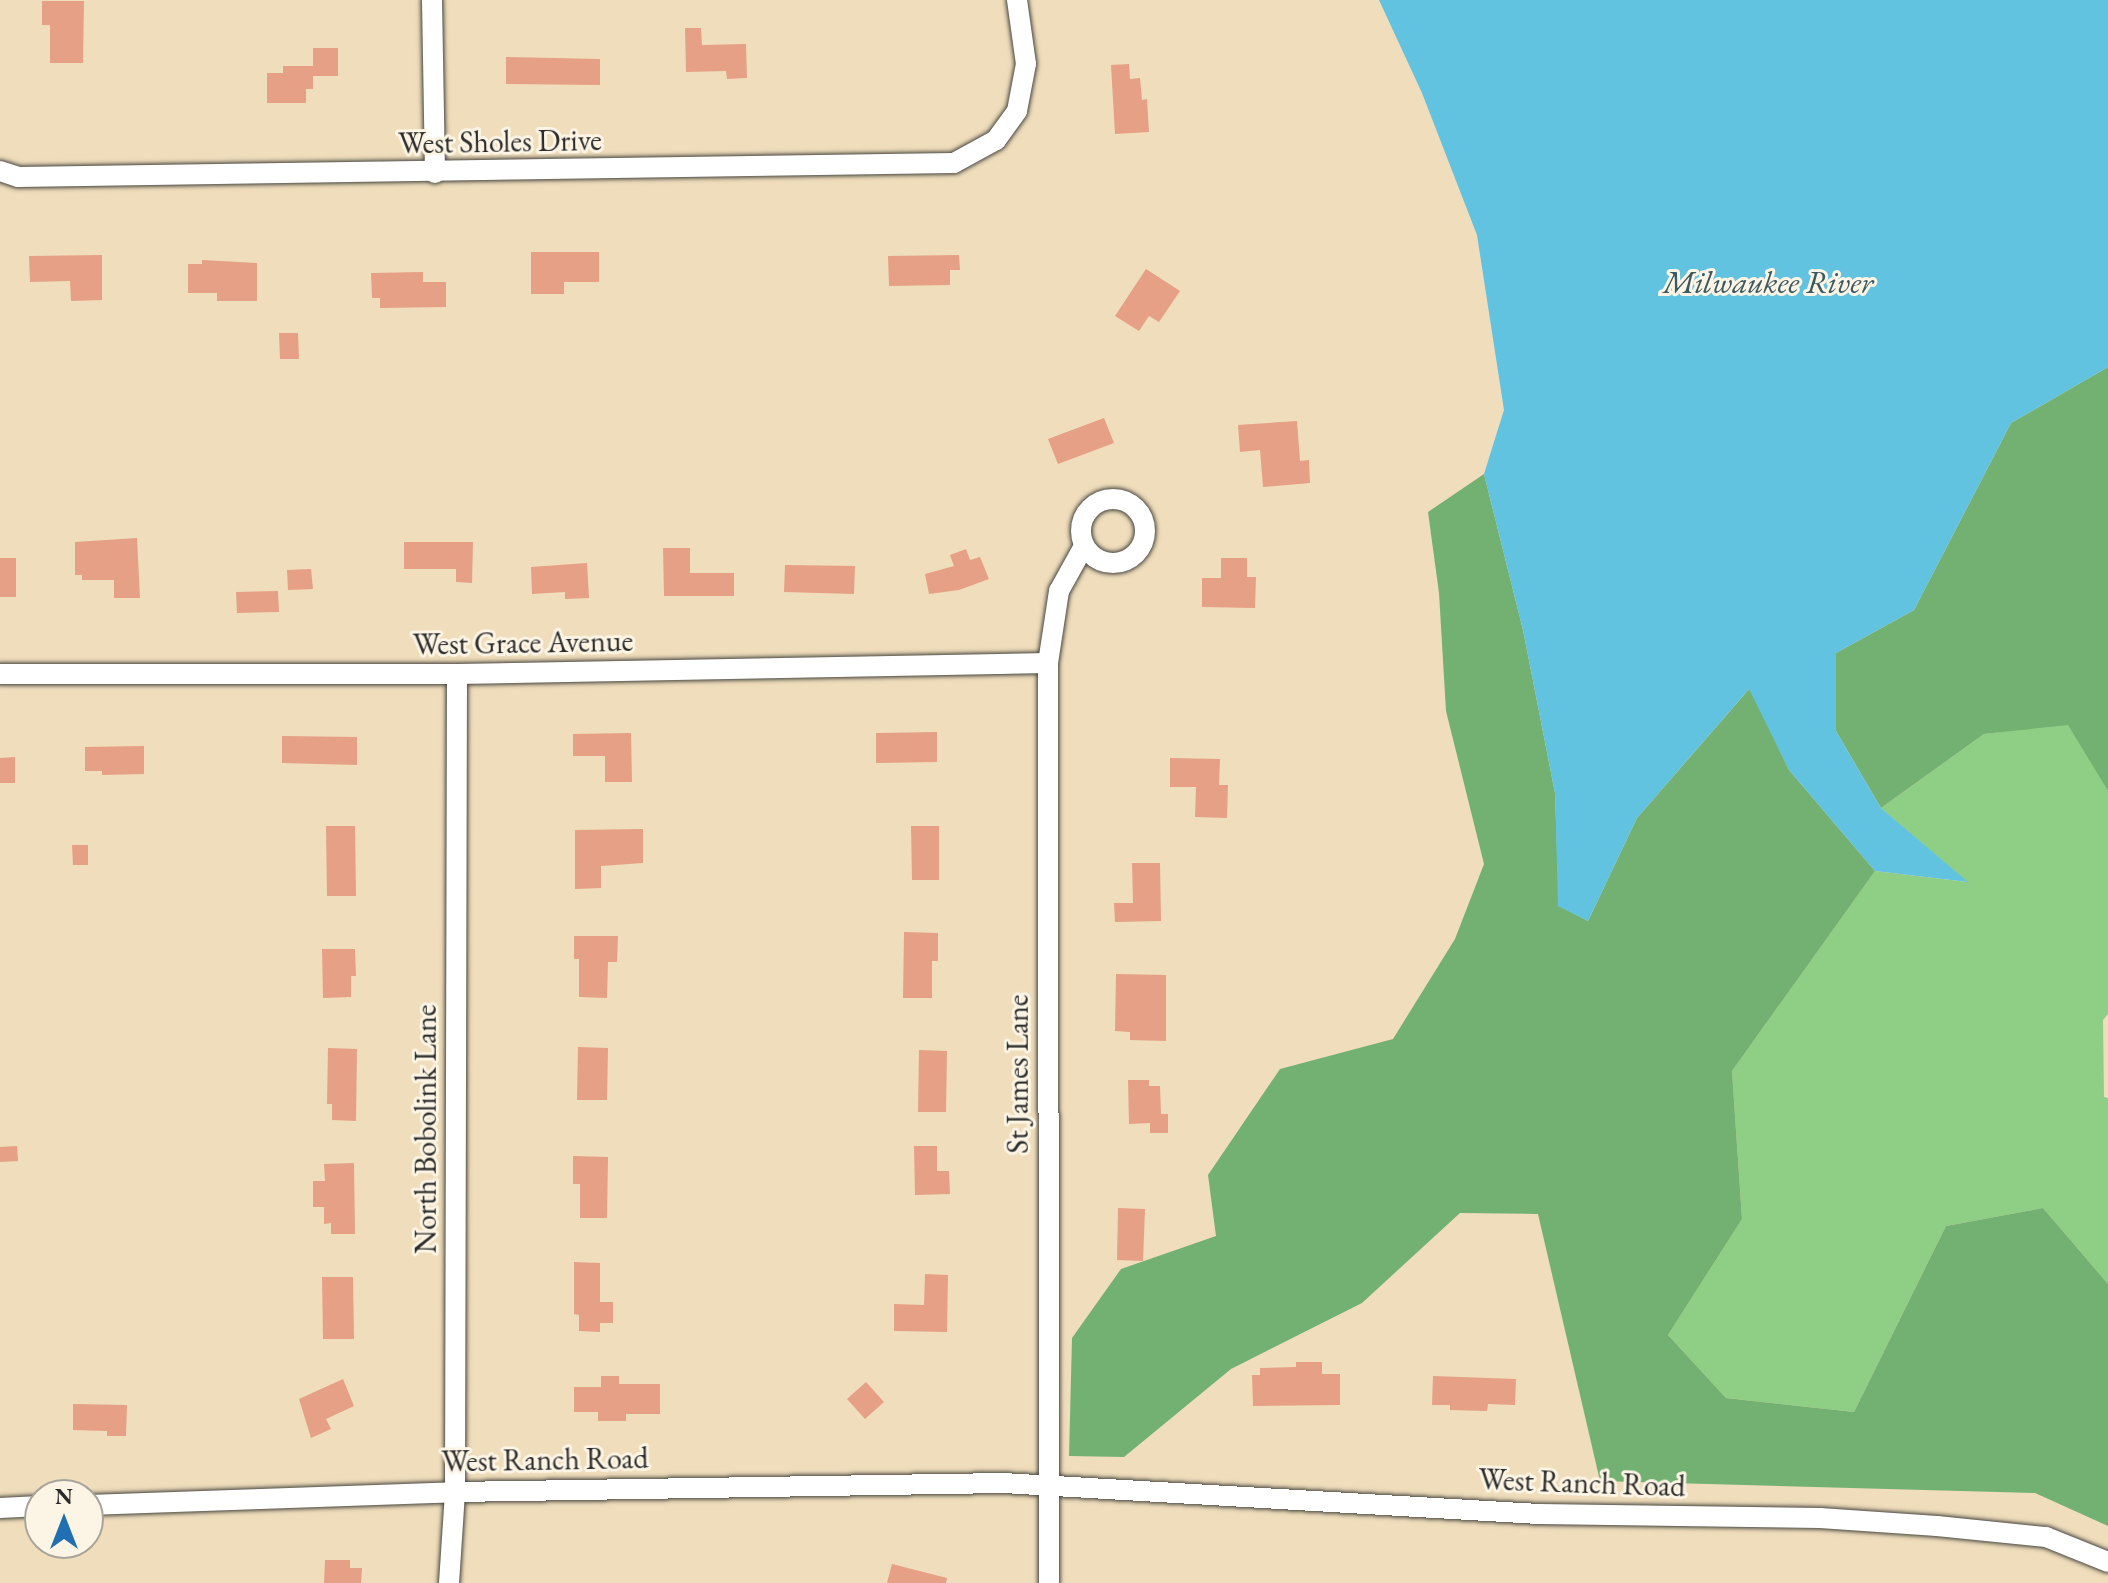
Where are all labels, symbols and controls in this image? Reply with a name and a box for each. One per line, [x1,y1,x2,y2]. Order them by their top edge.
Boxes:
street label: West Sholes Drive [398,122,602,162]
water label: Milwaukee River [1663,263,1873,301]
street label: West Grace Avenue [412,623,634,663]
street label: St James Lane [1000,994,1036,1154]
street label: North Bobolink Lane [408,1004,444,1254]
street label: West Ranch Road [441,1440,649,1480]
street label: West Ranch Road [1478,1461,1686,1505]
north arrow [24,1479,104,1559]
text: N [55,1482,73,1511]

